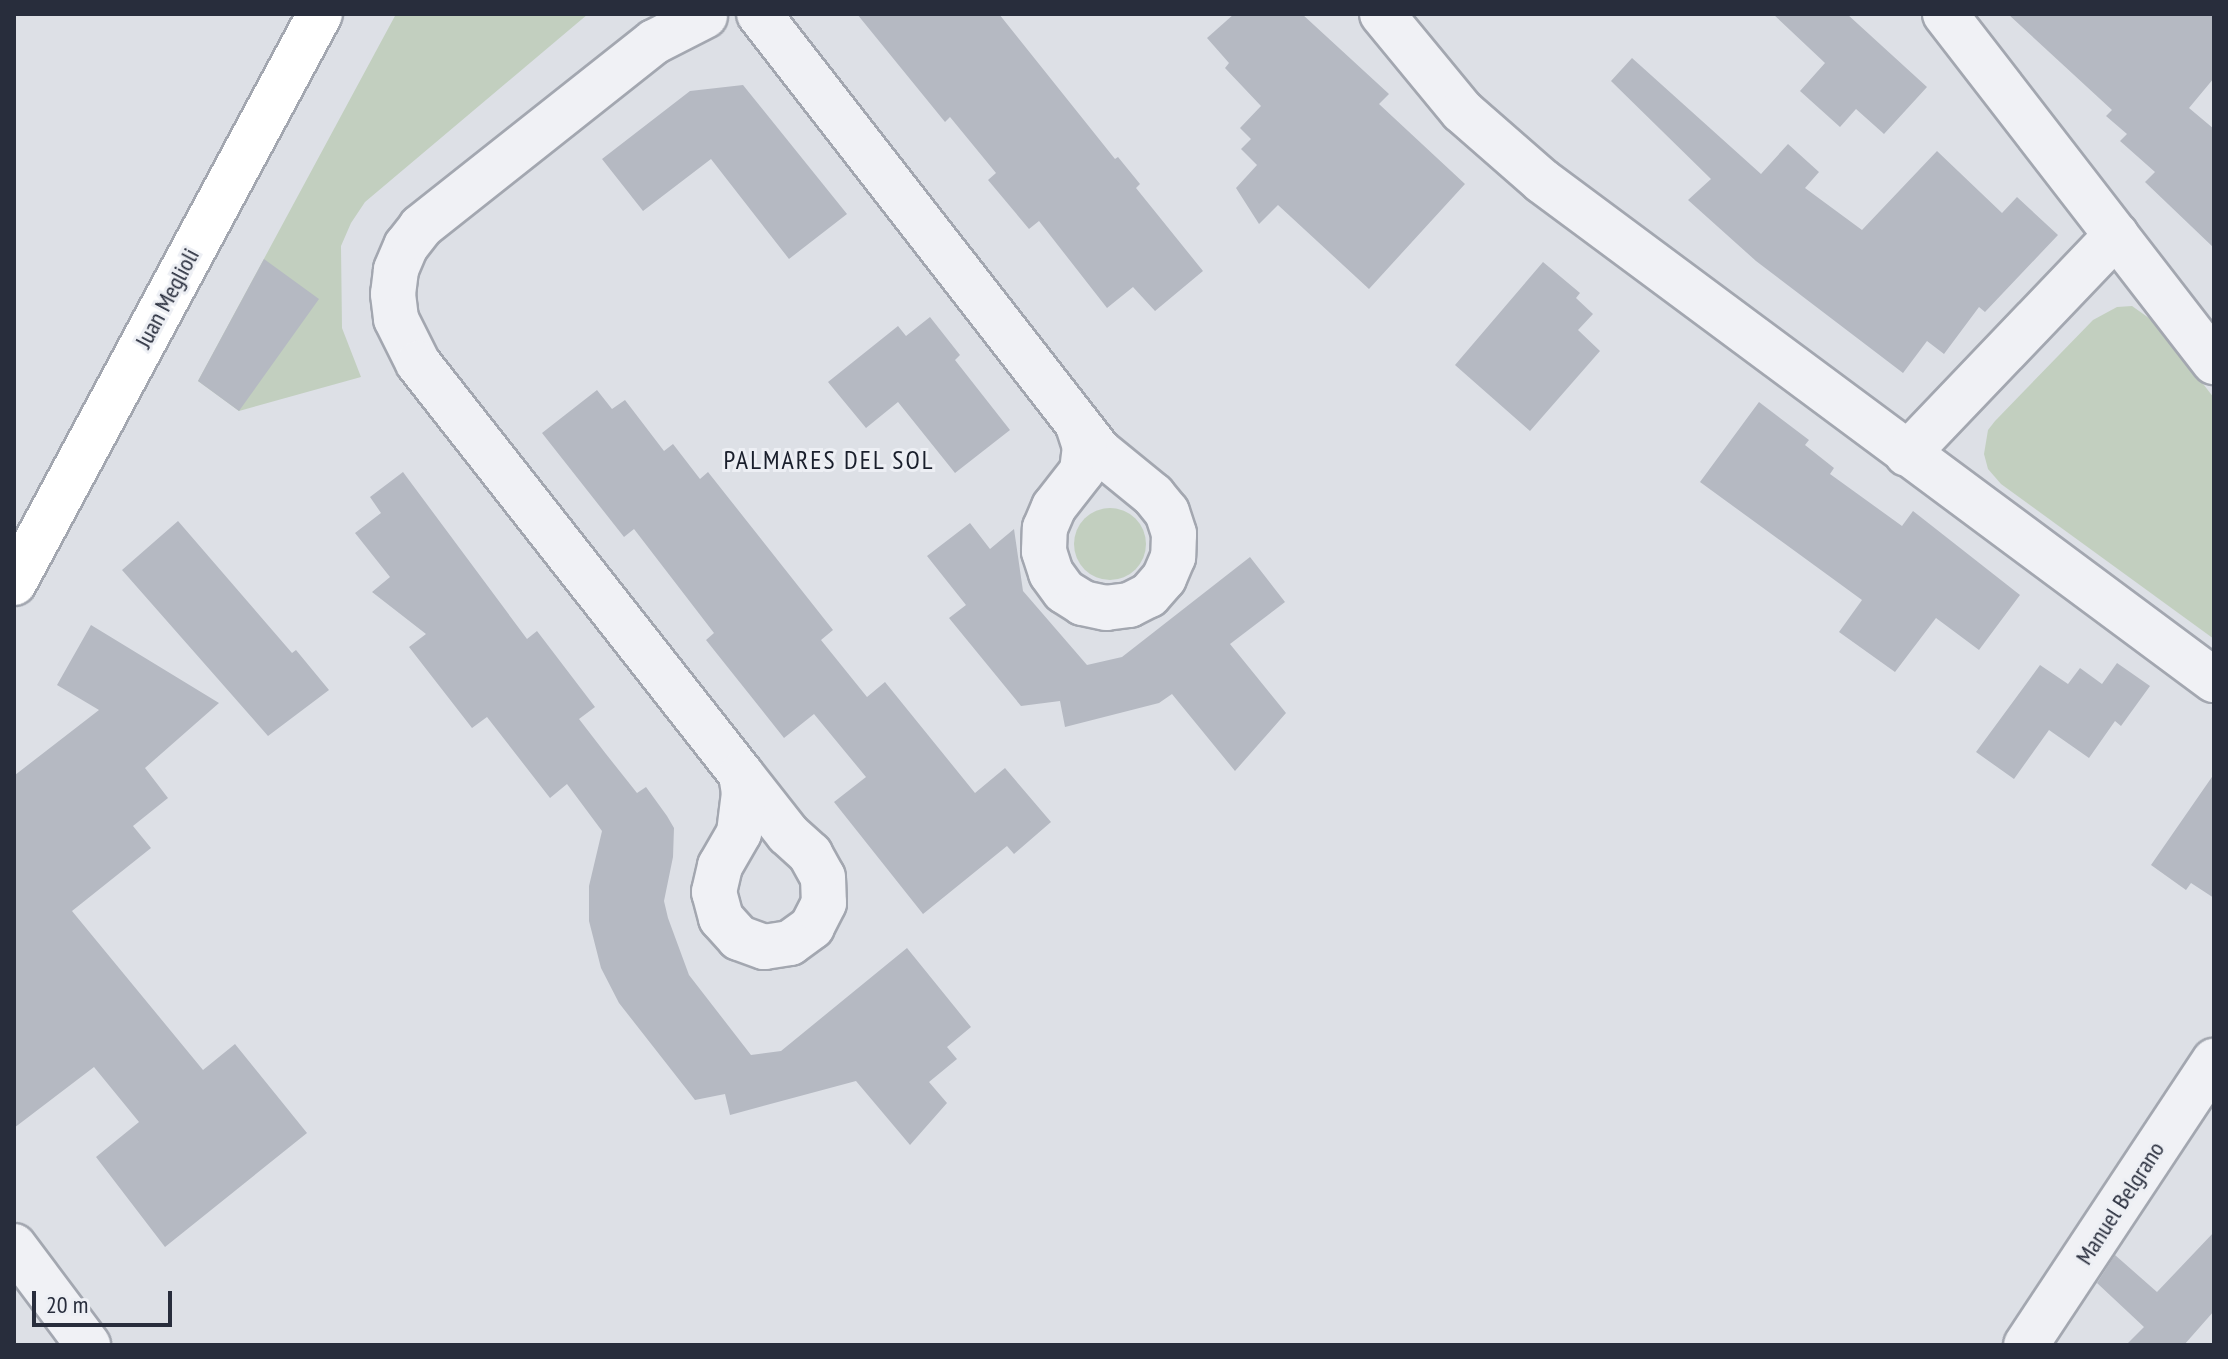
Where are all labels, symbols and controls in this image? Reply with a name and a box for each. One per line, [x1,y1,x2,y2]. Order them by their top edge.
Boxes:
street label: Juan Meglioli [129,243,205,353]
district label: PALMARES DEL SOL [723,444,935,476]
street label: Manuel Belgrano [2070,1136,2170,1270]
scale bar [36,1275,176,1325]
text: 20 m [46,1289,88,1320]

